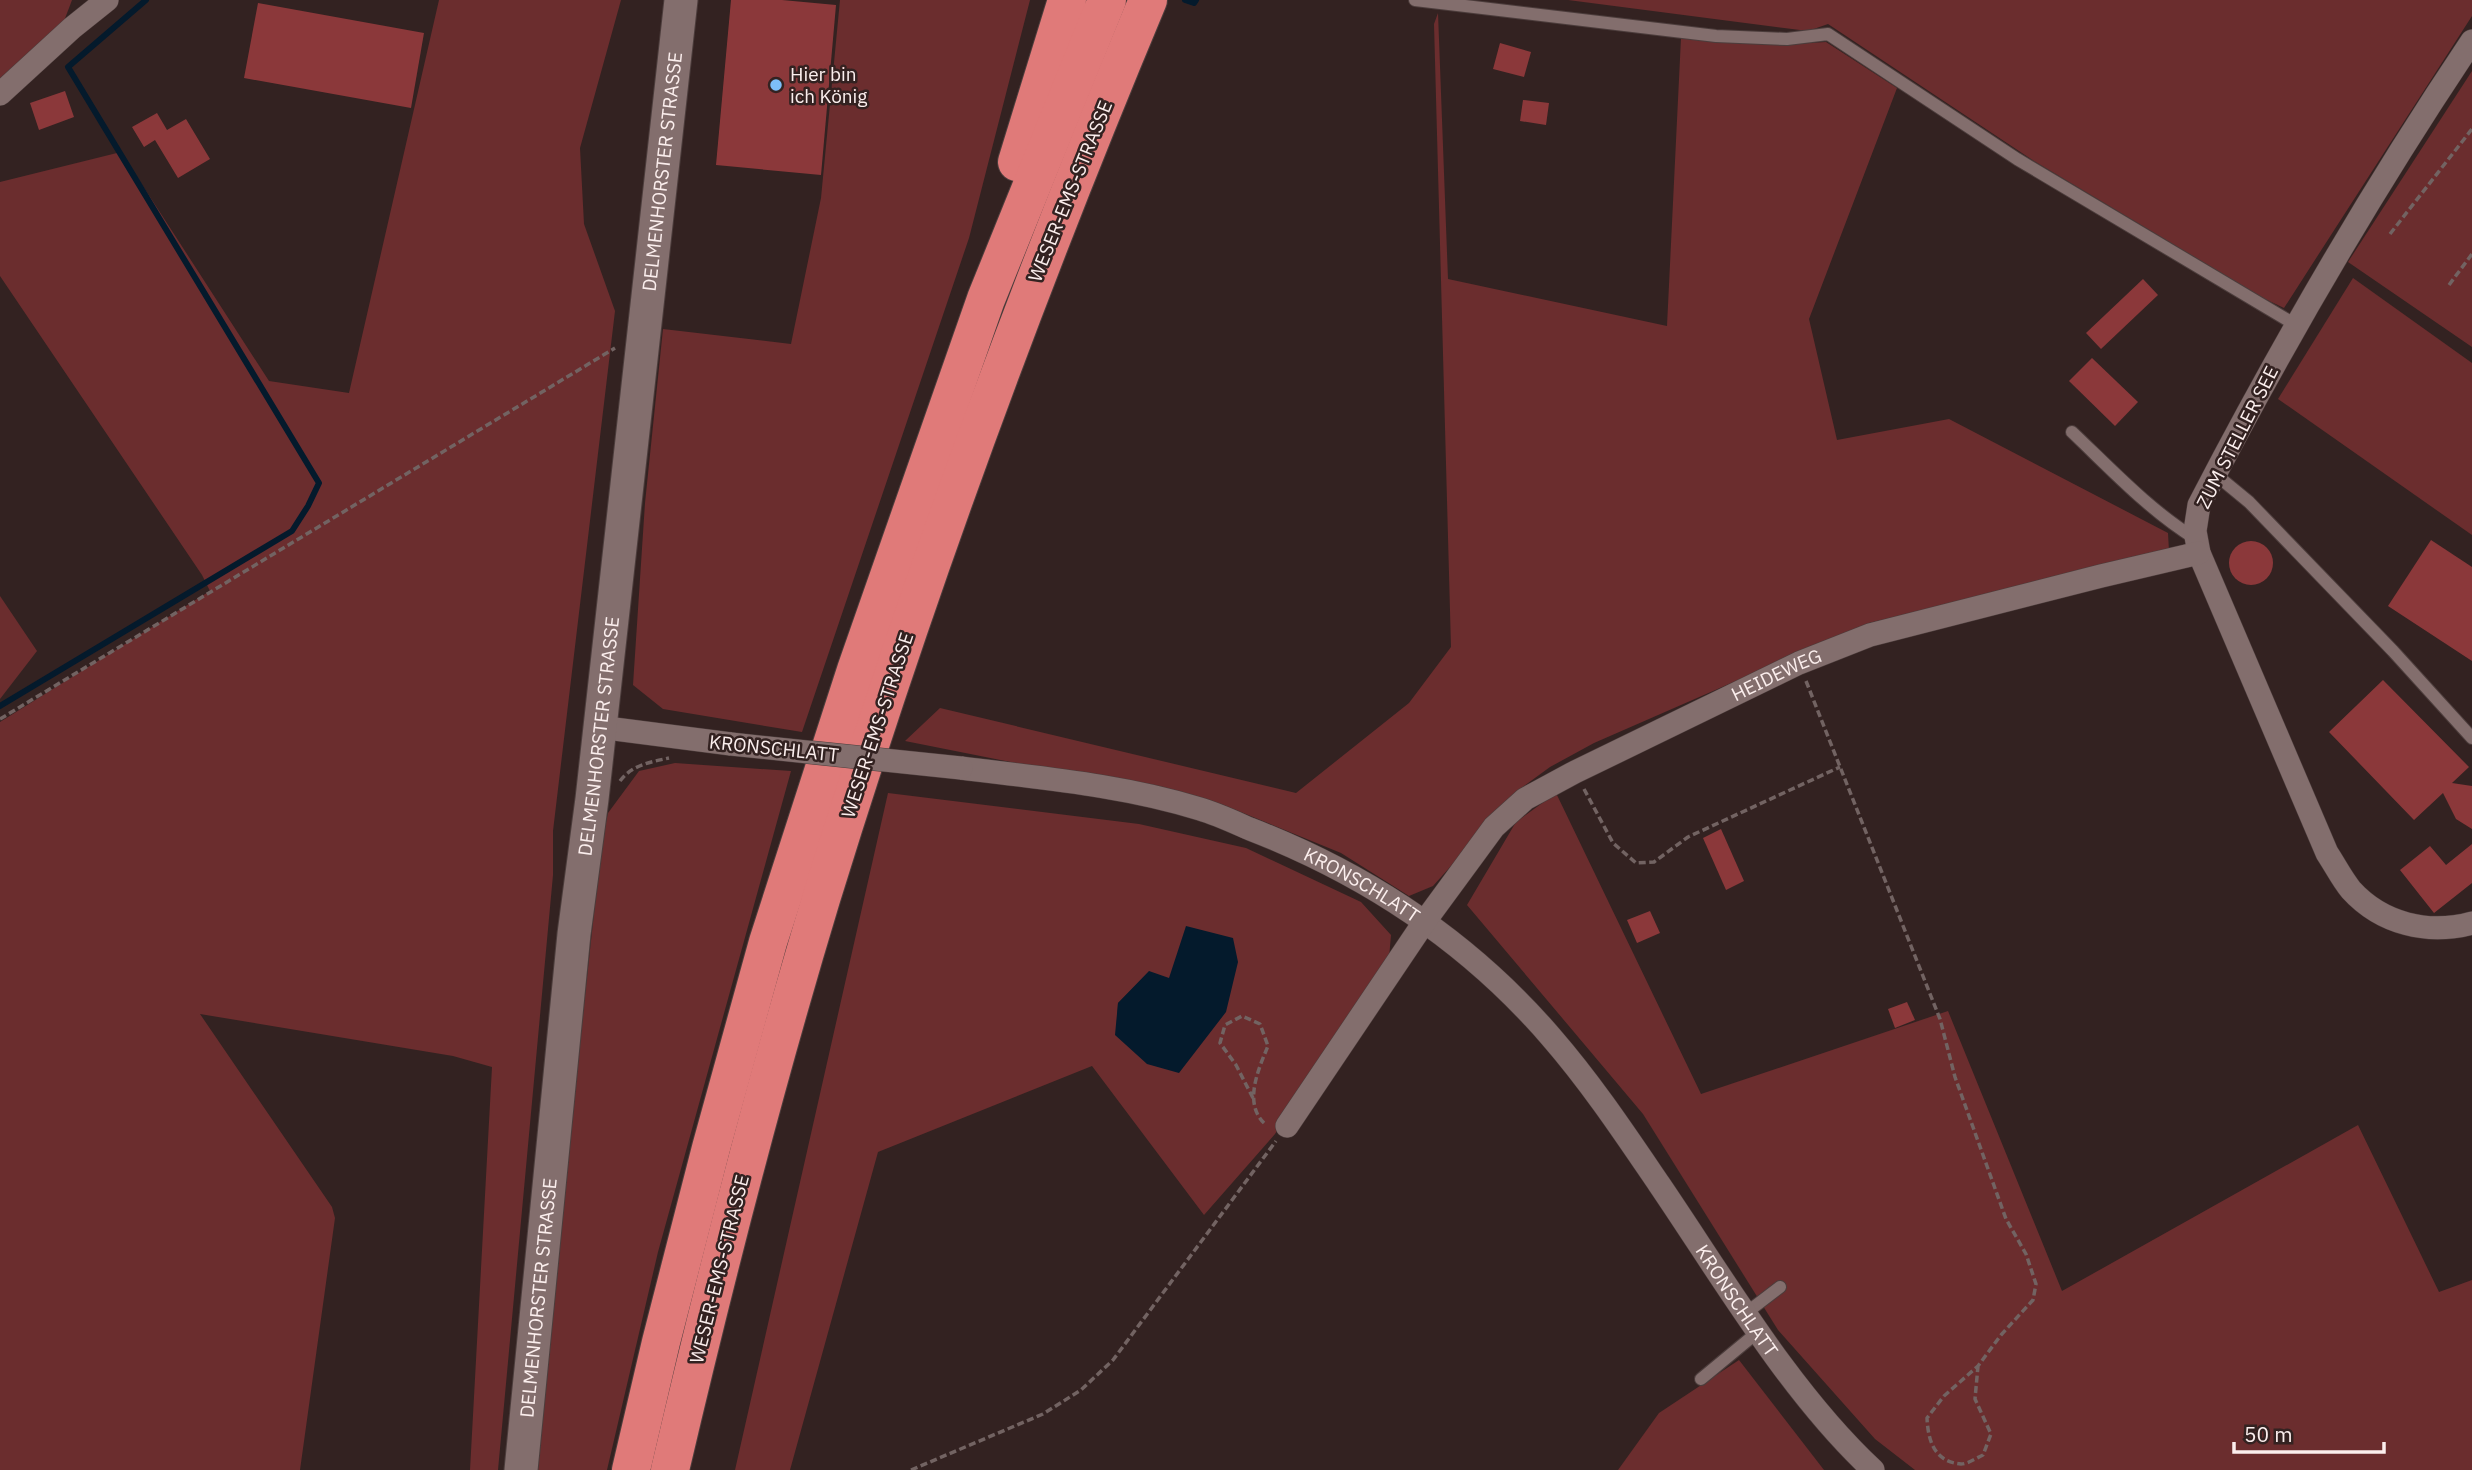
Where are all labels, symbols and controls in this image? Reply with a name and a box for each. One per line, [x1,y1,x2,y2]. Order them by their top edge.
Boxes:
street label: DELMENHORSTER STRASSE [637,51,687,293]
place label: Hier bin ich König [790,62,867,108]
marker: Hier bin ich König [768,77,784,93]
street label: WESER-EMS-STRASSE [1023,97,1117,285]
street label: ZUM STELLER SEE [2191,362,2283,512]
street label: DELMENHORSTER STRASSE [573,615,624,857]
street label: WESER-EMS-STRASSE [836,629,918,821]
street label: HEIDEWEG [1727,643,1825,706]
street label: KRONSCHLATT [708,729,840,767]
street label: KRONSCHLATT [1300,842,1425,928]
street label: WESER-EMS-STRASSE [684,1172,754,1366]
street label: DELMENHORSTER STRASSE [514,1177,562,1419]
street label: KRONSCHLATT [1691,1240,1784,1361]
scale bar [2234,1410,2384,1454]
text: 50 m [2244,1420,2293,1448]

